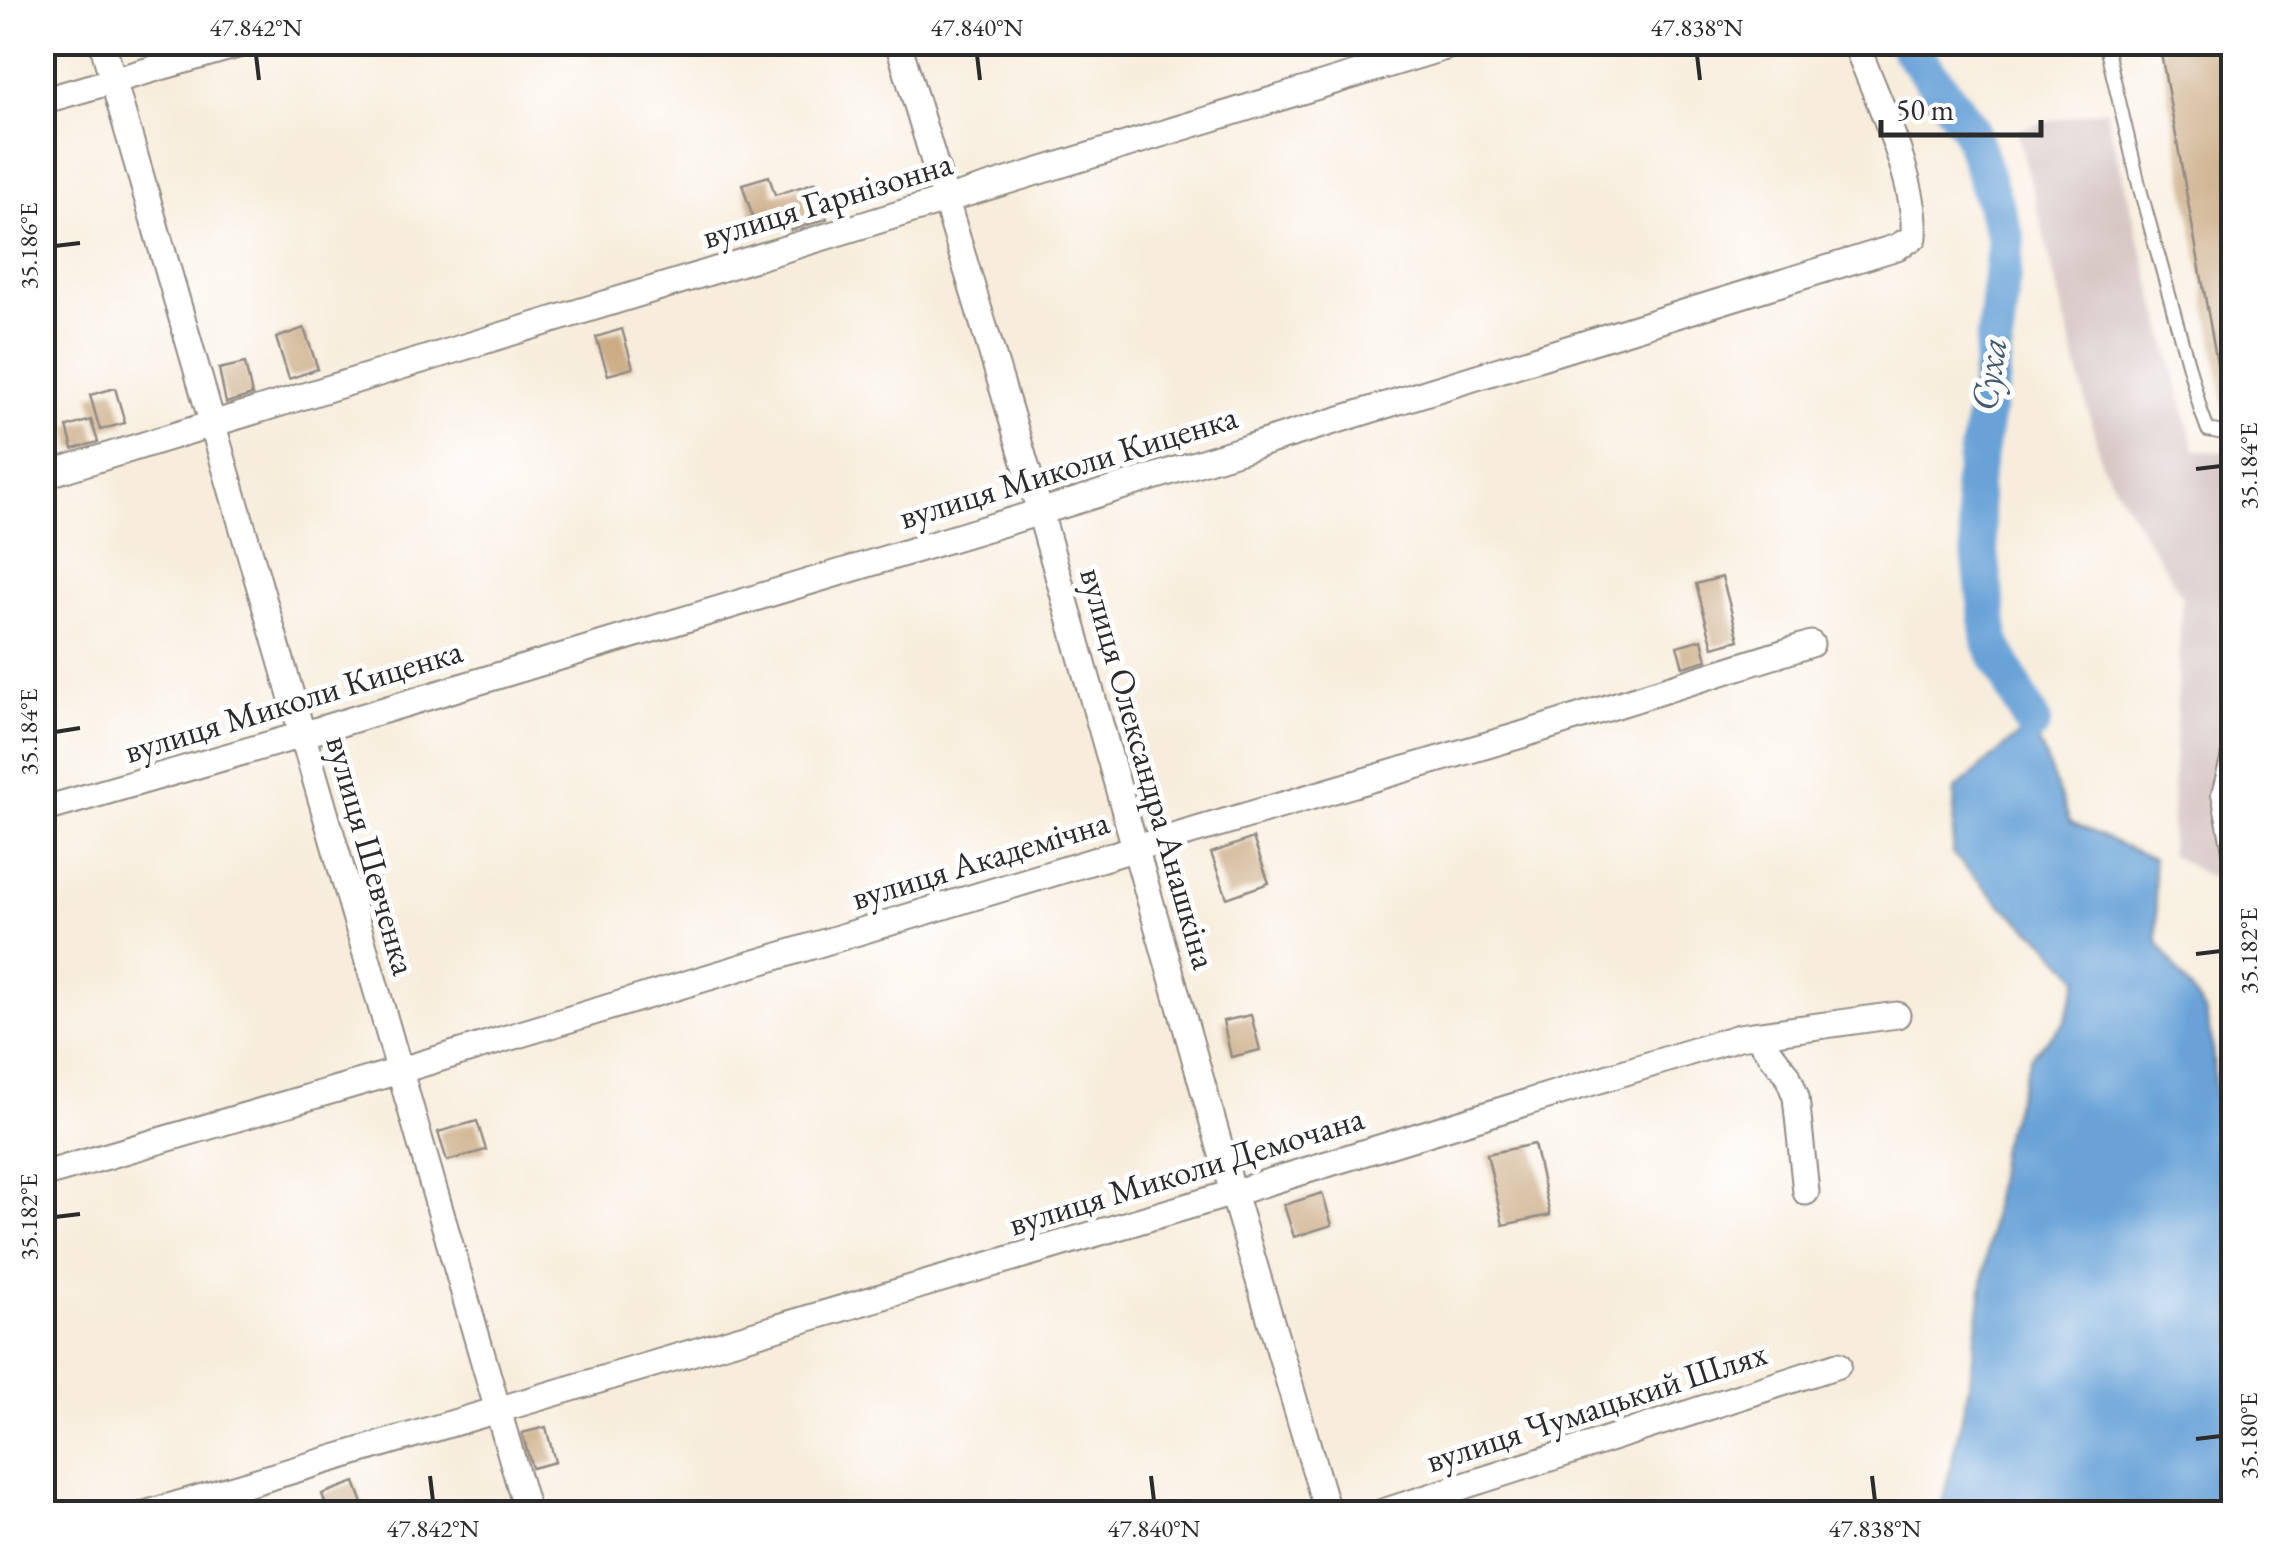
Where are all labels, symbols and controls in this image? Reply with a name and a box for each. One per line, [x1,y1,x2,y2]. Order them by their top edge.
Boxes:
text: 47.842°N [210,11,303,43]
text: 47.840°N [931,11,1024,43]
text: 47.838°N [1651,11,1744,43]
scale bar [1881,75,2041,137]
text: 50 m [1896,90,1954,129]
street label: вулиця Гарнізонна [697,140,958,259]
text: 35.186°E [12,202,44,290]
water label: Суха [1959,334,2017,414]
street label: вулиця Миколи Киценка [893,393,1243,540]
text: 35.184°E [2232,422,2264,510]
street label: вулиця Олександра Анашкіна [1069,562,1228,974]
street label: вулиця Миколи Киценка [118,627,468,774]
text: 35.184°E [12,688,44,776]
street label: вулиця Шевченка [315,730,428,980]
street label: вулиця Академічна [846,798,1115,921]
text: 35.182°E [2232,907,2264,995]
street label: вулиця Миколи Демочана [1003,1095,1369,1246]
text: 35.182°E [12,1173,44,1261]
street label: вулиця Чумацький Шлях [1420,1330,1772,1483]
text: 35.180°E [2232,1392,2264,1480]
text: 47.842°N [387,1512,480,1544]
text: 47.840°N [1108,1512,1201,1544]
text: 47.838°N [1829,1512,1922,1544]

